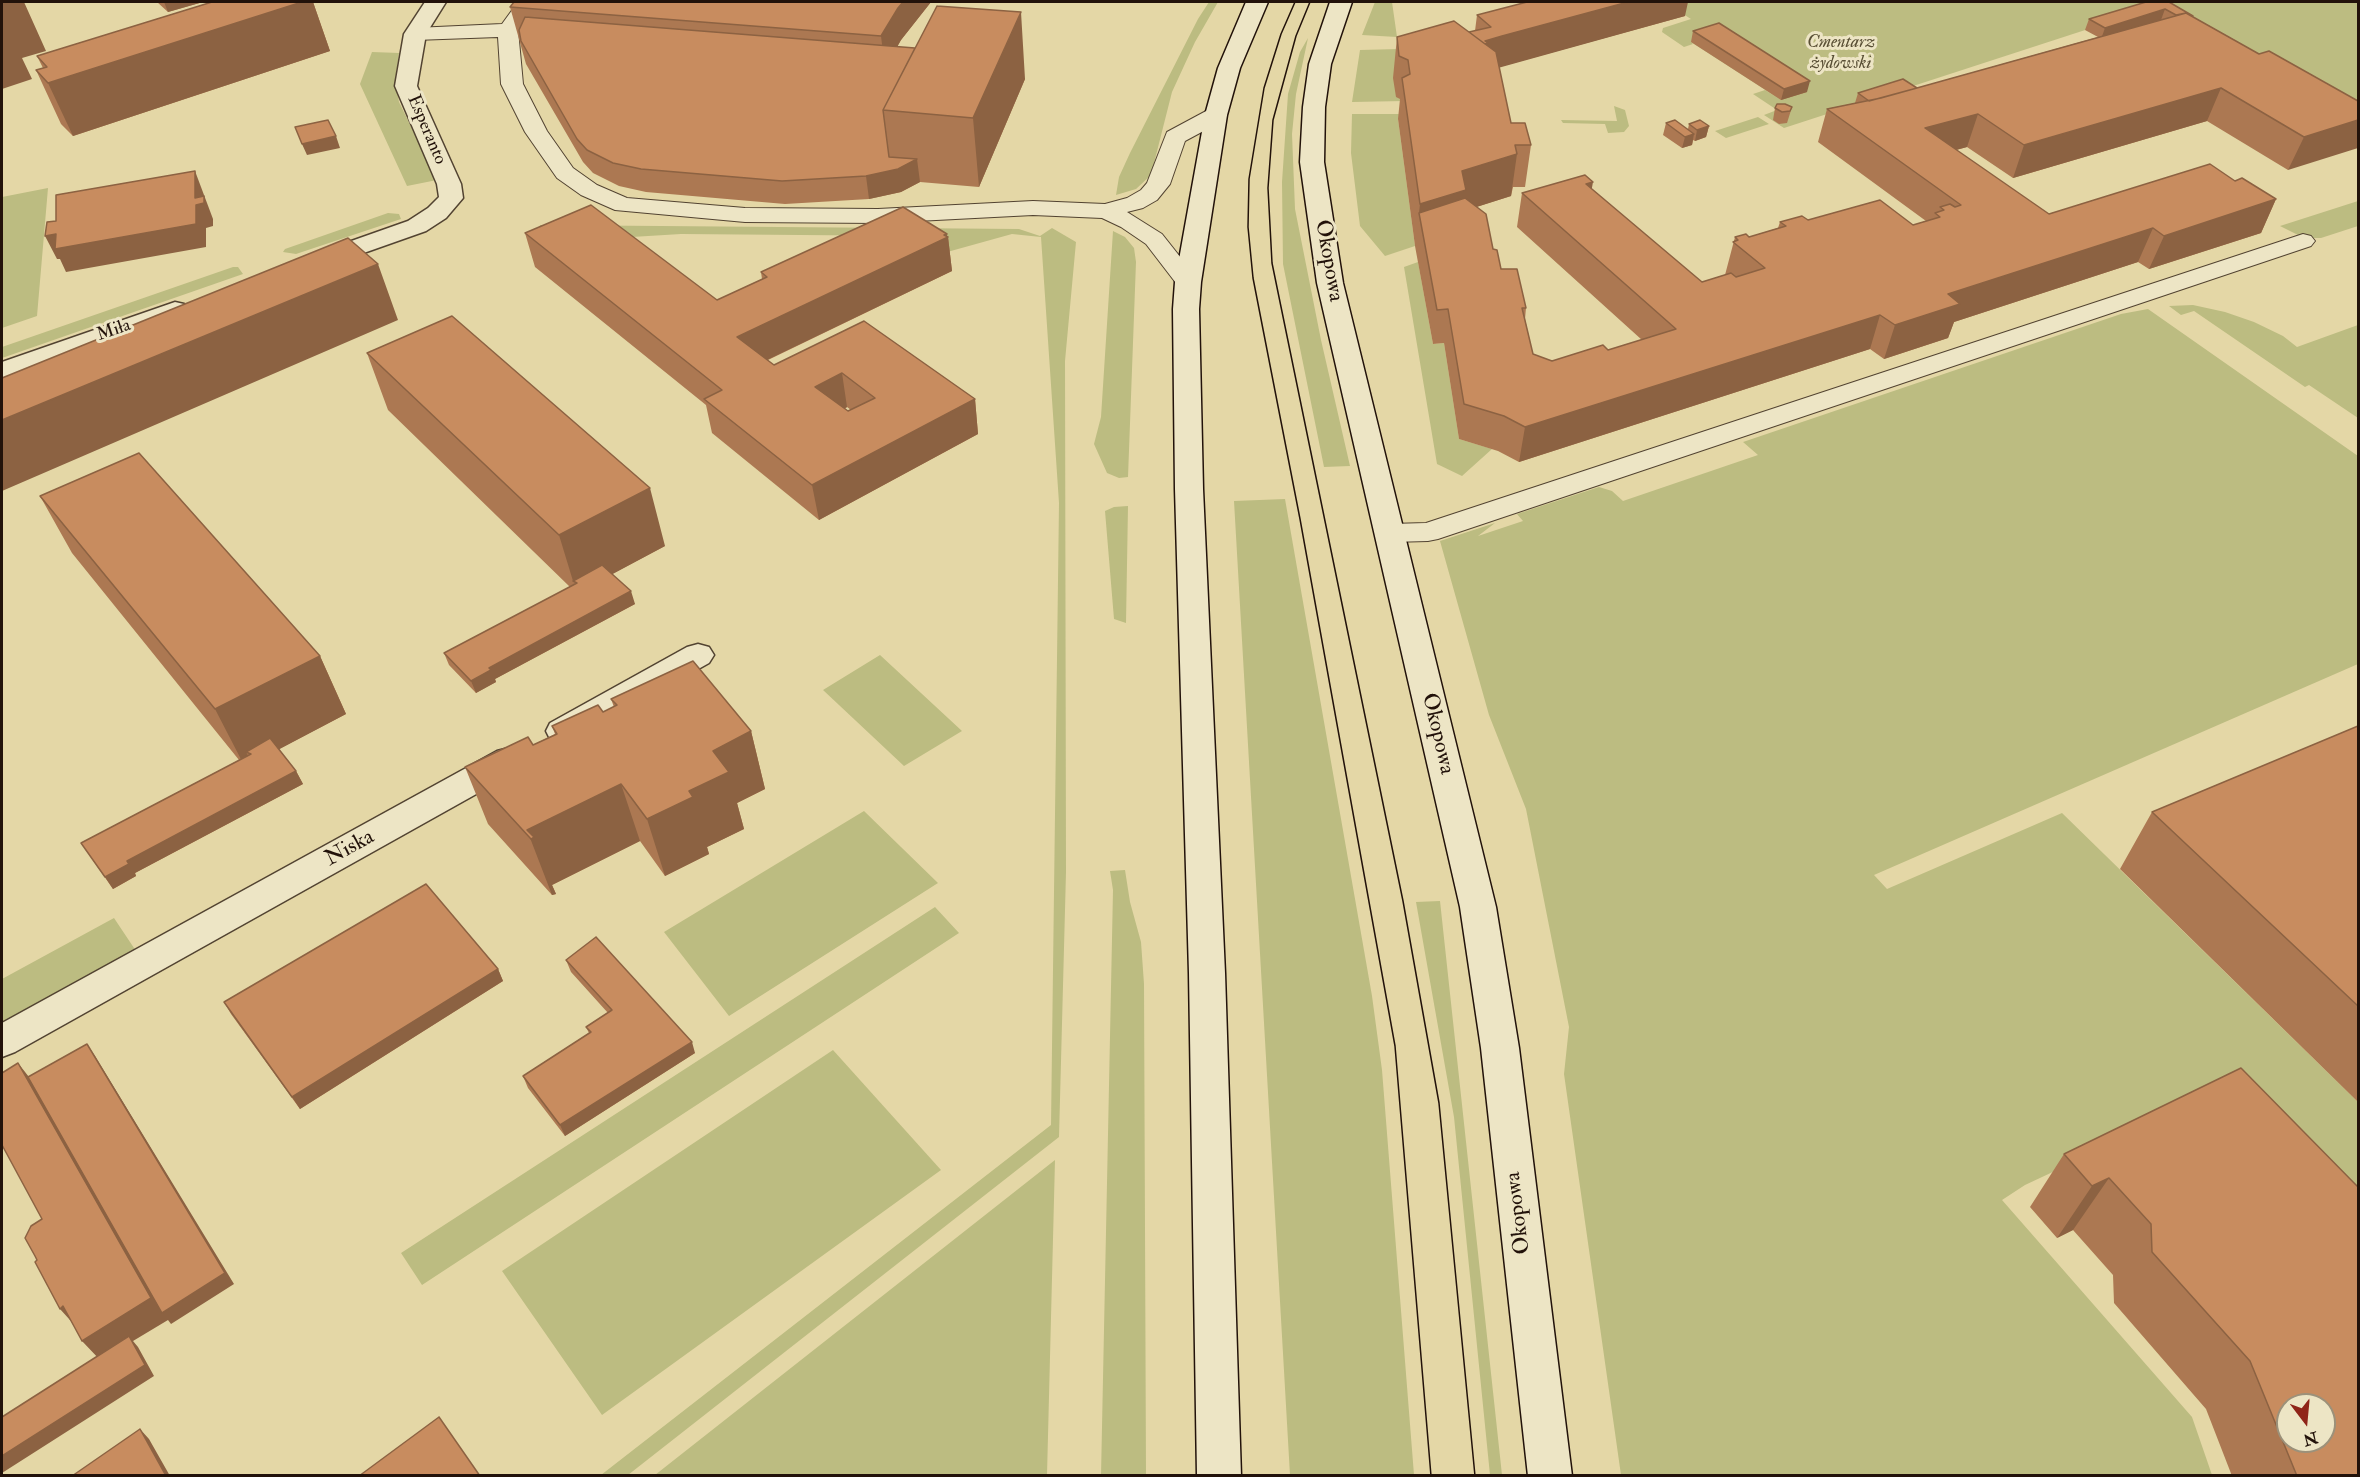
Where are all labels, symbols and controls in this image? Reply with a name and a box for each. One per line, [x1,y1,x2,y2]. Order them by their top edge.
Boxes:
park label: Cmentarz żydowski [1807,32,1875,74]
street label: Esperanto [402,92,450,168]
street label: Okopowa [1308,218,1348,304]
street label: Miła [94,315,134,347]
street label: Okopowa [1415,691,1459,777]
street label: Niska [321,825,379,873]
street label: Okopowa [1501,1170,1537,1256]
north arrow [2276,1393,2336,1453]
text: N [2301,1427,2320,1450]

